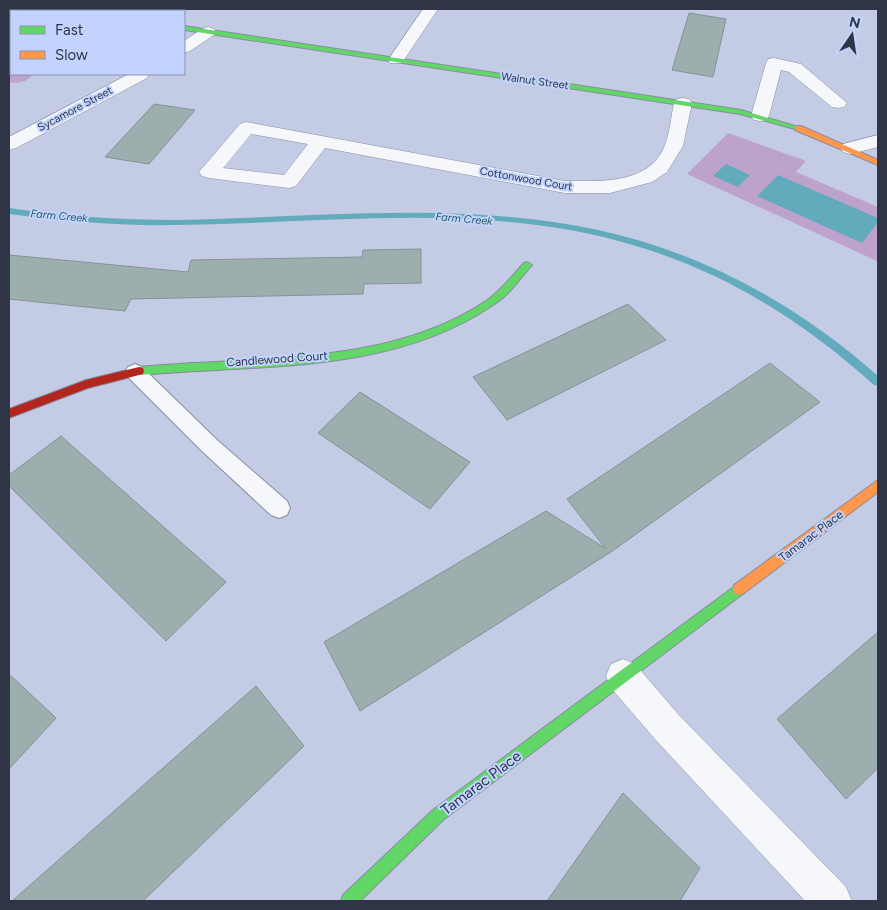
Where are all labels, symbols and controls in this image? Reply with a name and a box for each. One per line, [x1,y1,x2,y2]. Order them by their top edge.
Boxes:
legend [10,10,185,75]
north arrow [827,10,877,60]
text: N [848,13,862,32]
text: Fast [55,21,84,39]
text: Slow [55,46,88,64]
street label: Walnut Street [500,70,570,92]
street label: Sycamore Street [35,84,115,134]
street label: Cottonwood Court [479,164,573,194]
water label: Farm Creek [30,207,89,225]
water label: Farm Creek [435,210,494,228]
street label: Candlewood Court [226,348,329,370]
street label: Tamarac Place [776,507,846,565]
street label: Tamarac Place [437,747,525,819]

